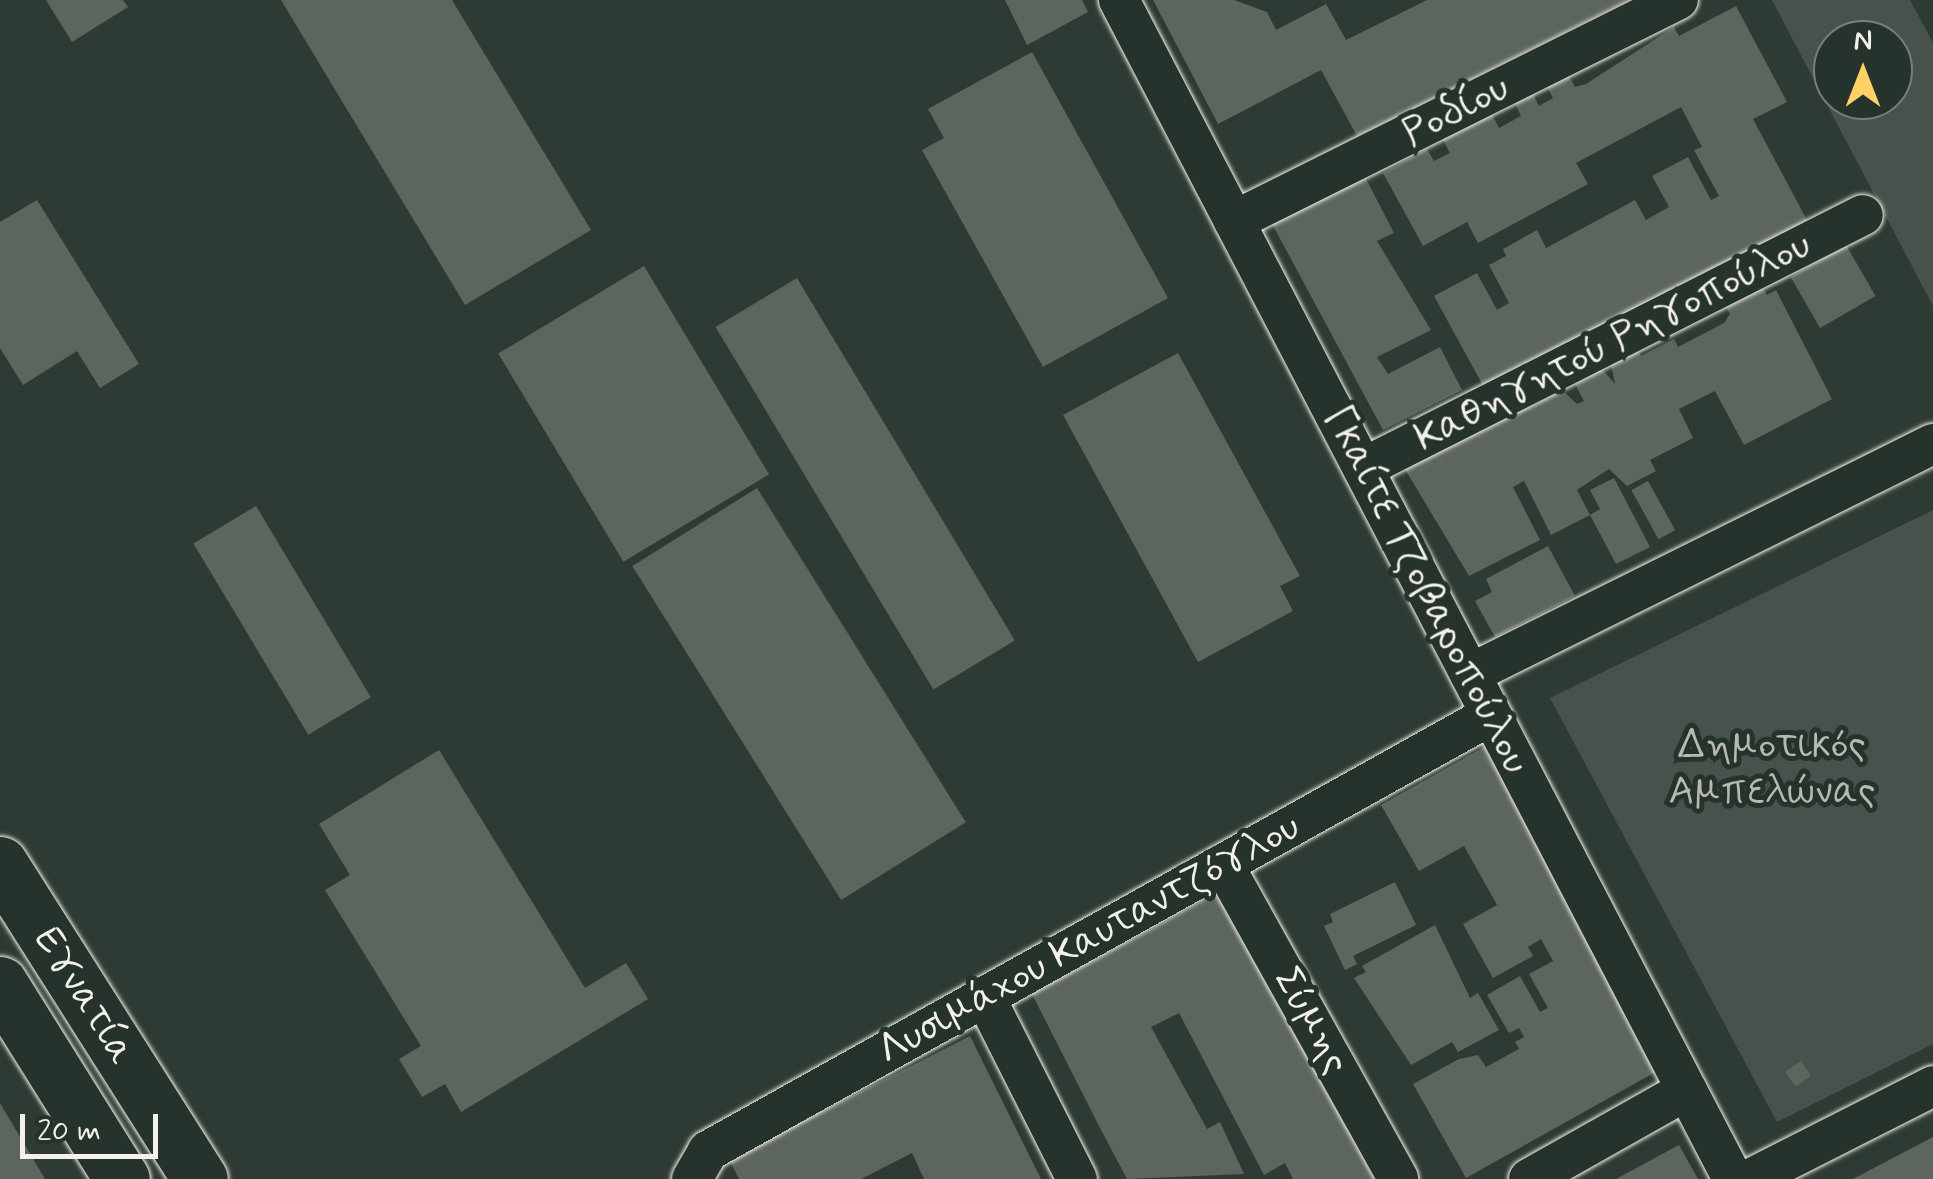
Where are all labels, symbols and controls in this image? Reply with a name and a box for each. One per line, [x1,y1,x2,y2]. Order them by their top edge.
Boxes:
north arrow [1813,20,1913,120]
text: N [1854,23,1872,60]
street label: Ροδίου [1395,64,1517,158]
street label: Καθηγητού Ρηγοπούλου [1407,221,1819,463]
street label: Γκαίτε Τζοβαροπούλου [1312,398,1540,782]
park label: Δημοτικός Αμπελώνας [1668,722,1876,816]
street label: Λυσιμάχου Καυταντζόγλου [870,803,1308,1075]
street label: Εγνατία [23,918,145,1074]
street label: Σύμης [1262,959,1360,1083]
scale bar [25,1094,162,1156]
text: 20 m [37,1112,101,1151]

